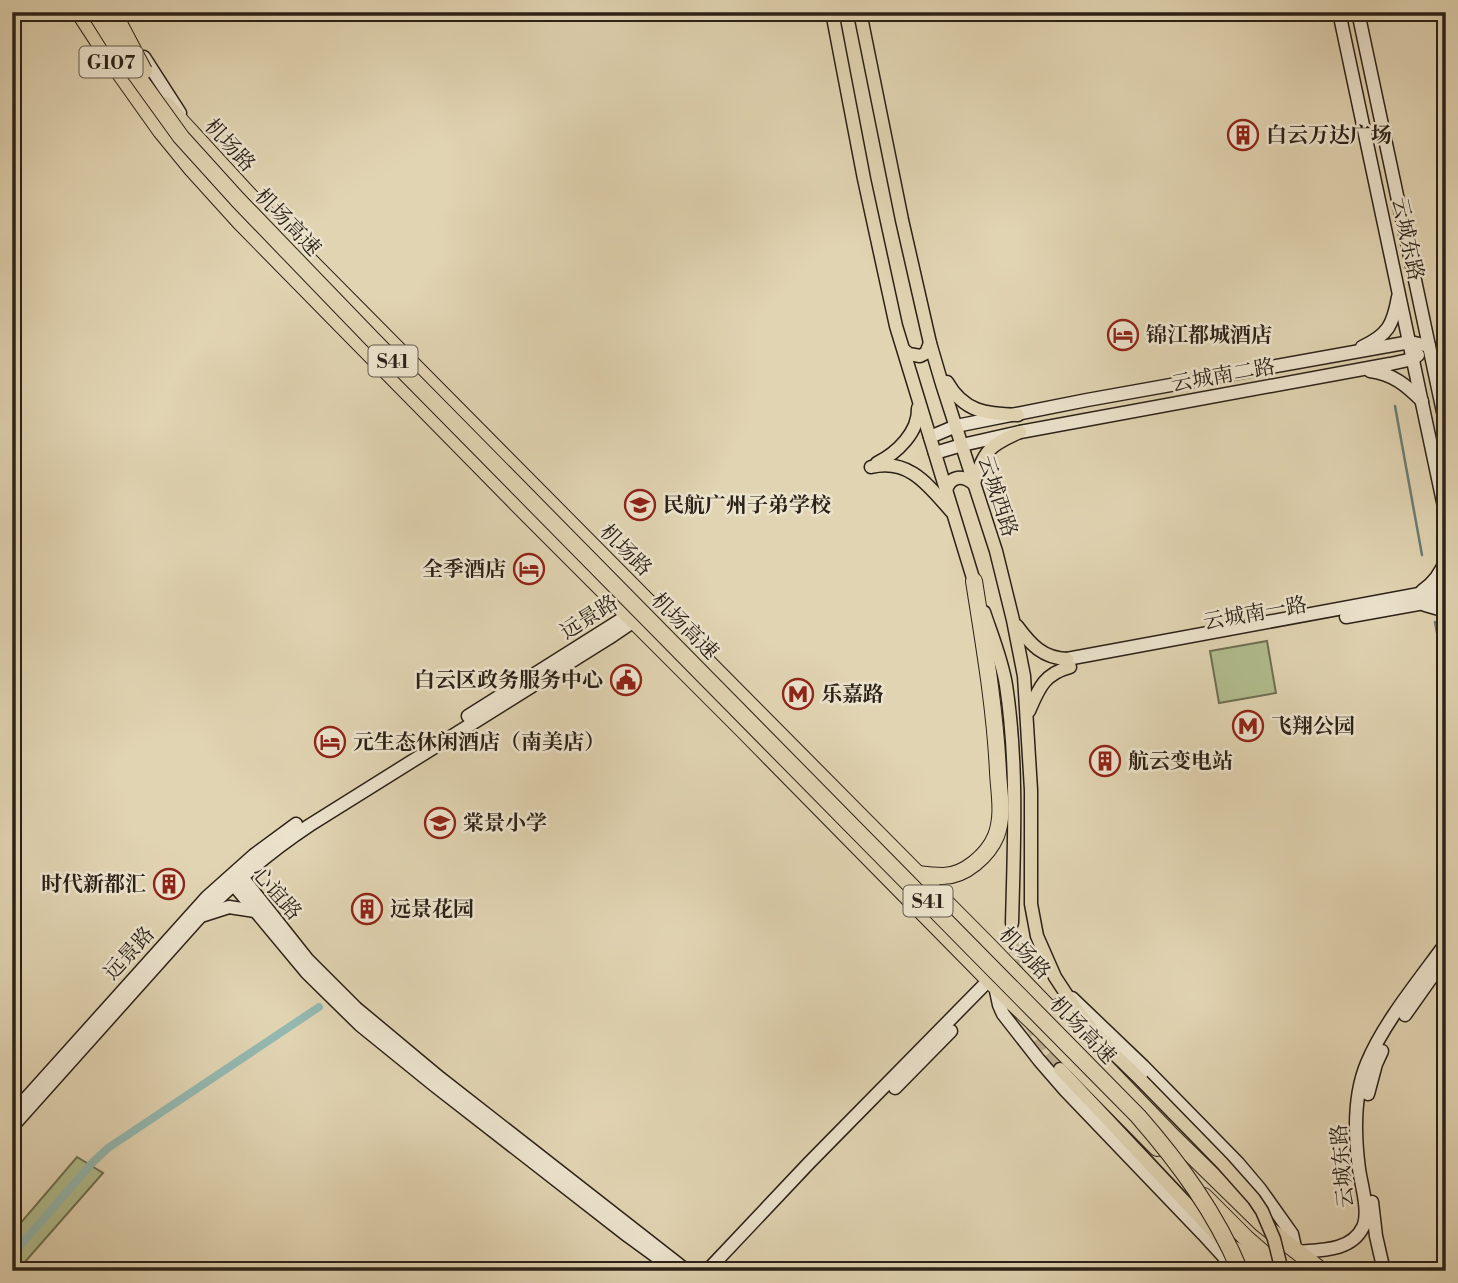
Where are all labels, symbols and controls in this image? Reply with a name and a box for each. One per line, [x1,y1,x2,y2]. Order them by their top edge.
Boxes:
road number: G107 [80,46,142,78]
street label: 机场路 [198,114,260,178]
building icon: 白云万达广场 [1226,118,1260,152]
place label: 白云万达广场 [1266,123,1392,149]
street label: 机场高速 [249,183,326,262]
street label: 云城东路 [1386,195,1428,283]
hotel icon: 锦江都城酒店 [1106,318,1140,352]
place label: 锦江都城酒店 [1146,323,1272,349]
road number: S41 [368,346,418,376]
street label: 云城南二路 [1169,354,1277,398]
street label: 云城西路 [972,452,1022,540]
school or university icon: 民航广州子弟学校 [623,488,657,522]
place label: 民航广州子弟学校 [663,493,831,519]
street label: 机场路 [594,519,657,582]
hotel icon: 全季酒店 [512,552,546,586]
place label: 全季酒店 [422,557,506,583]
street label: 机场高速 [645,588,723,666]
street label: 远景路 [556,590,623,646]
street label: 云城南一路 [1201,592,1309,636]
public building icon: 白云区政务服务中心 [609,663,643,697]
place label: 白云区政务服务中心 [414,668,603,694]
metro station icon: 乐嘉路 [781,677,815,711]
place label: 乐嘉路 [821,682,884,708]
metro station icon: 飞翔公园 [1231,709,1265,743]
place label: 飞翔公园 [1271,714,1355,740]
hotel icon: 元生态休闲酒店（南美店） [313,725,347,759]
place label: 元生态休闲酒店（南美店） [353,730,605,756]
building icon: 航云变电站 [1088,744,1122,778]
place label: 航云变电站 [1128,749,1233,775]
school or university icon: 棠景小学 [423,806,457,840]
place label: 棠景小学 [463,811,547,837]
street label: 心谊路 [246,861,307,926]
building icon: 时代新都汇 [152,867,186,901]
place label: 时代新都汇 [41,872,146,898]
road number: S41 [904,886,953,917]
building icon: 远景花园 [350,892,384,926]
place label: 远景花园 [390,897,474,923]
street label: 远景路 [99,922,160,986]
street label: 机场路 [993,922,1056,985]
street label: 机场高速 [1044,991,1121,1070]
street label: 云城东路 [1326,1123,1360,1209]

